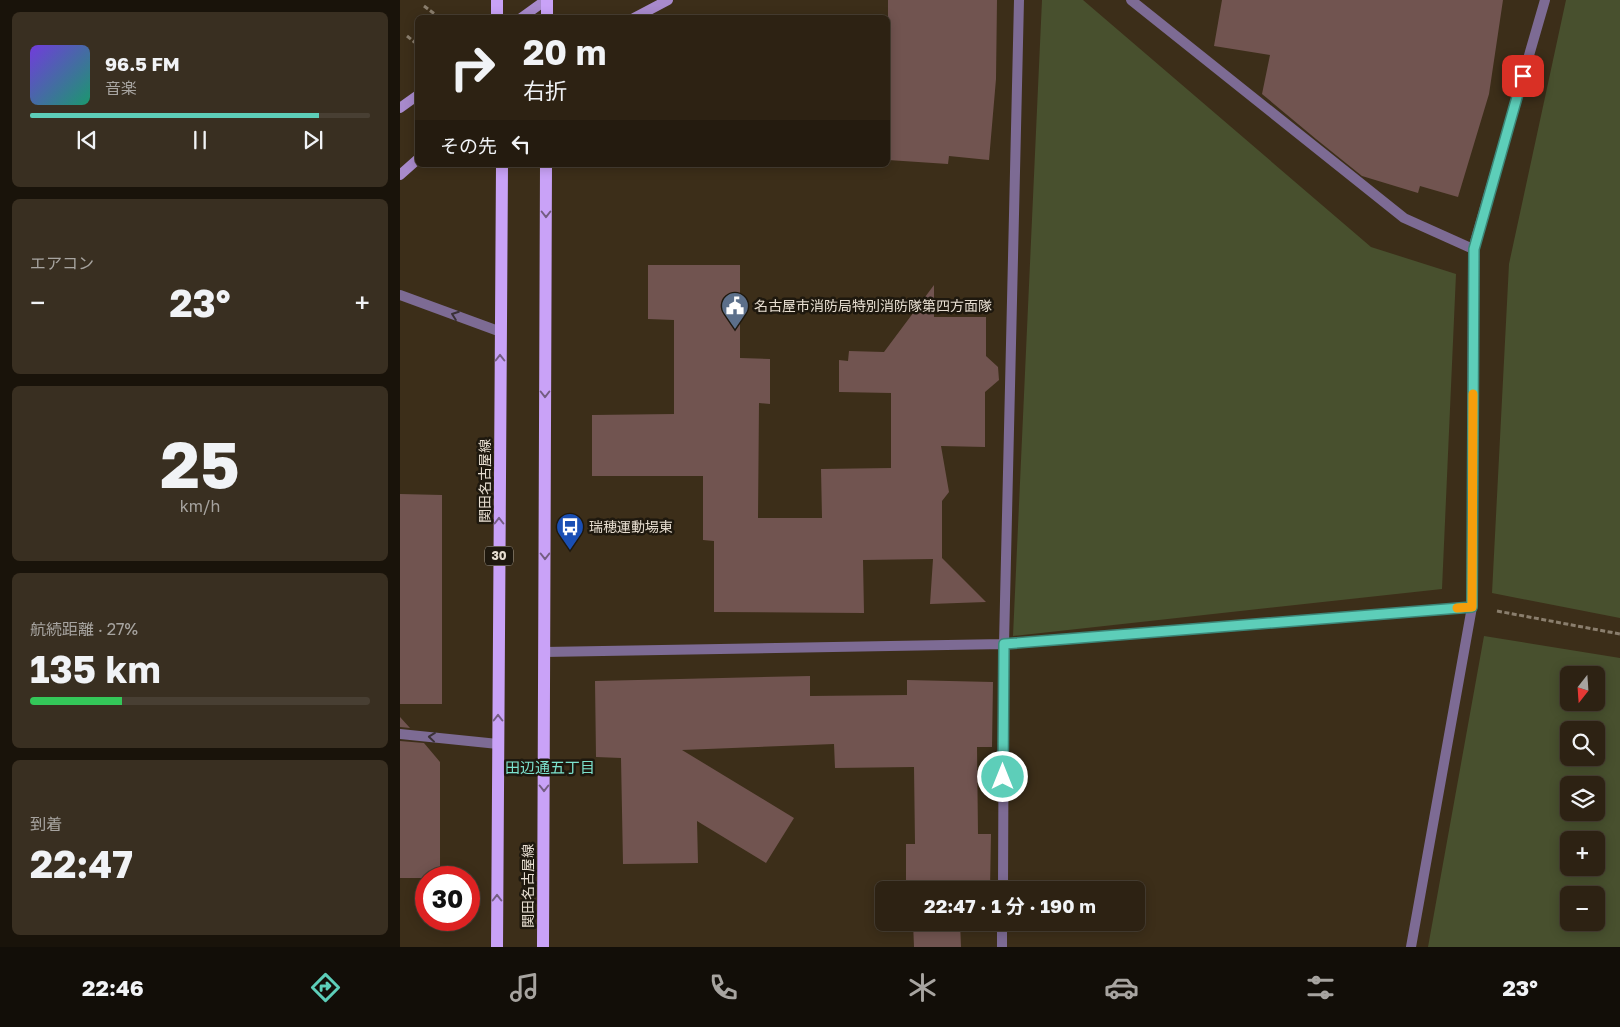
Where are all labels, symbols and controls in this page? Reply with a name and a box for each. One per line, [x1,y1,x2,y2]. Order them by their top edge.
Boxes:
text: 20 m [523,31,606,73]
icon: right [440,35,505,100]
text: 96.5 FM [105,52,180,75]
pin [1502,55,1544,97]
icon: arrive [1509,62,1537,90]
text: 右折 [523,77,567,104]
text: 音楽 [105,78,137,98]
icon: previous [73,126,101,154]
icon: pause [186,126,214,154]
icon: next [299,126,327,154]
icon: left [507,130,535,158]
text: その先 [440,134,497,157]
one-way arrow [541,210,551,218]
text: エアコン [30,253,94,273]
text: 23° [169,280,231,325]
text: − [30,286,45,319]
text: + [355,286,370,319]
public building icon: 名古屋市消防局特別消防隊第四方面隊 [720,291,750,330]
place label: 名古屋市消防局特別消防隊第四方面隊 [754,297,992,314]
one-way arrow [451,311,459,321]
one-way arrow [495,354,505,362]
one-way arrow [540,390,550,398]
text: 25 [160,424,240,502]
street label: 関田名古屋線 [476,439,493,523]
text: km/h [180,496,220,516]
bus stop icon: 瑞穂運動場東 [555,512,585,551]
one-way arrow [494,517,504,524]
place label: 瑞穂運動場東 [589,518,673,535]
road number: 30 [485,546,513,566]
one-way arrow [539,552,550,560]
text: 航続距離 · 27% [30,619,138,639]
text: 135 km [30,646,161,691]
north arrow [1560,666,1605,711]
map controls [1560,666,1605,931]
one-way arrow [493,714,503,722]
button: search [1560,721,1605,766]
one-way arrow [428,732,436,743]
position arrow [976,750,1028,802]
district label: 田辺通五丁目 [505,758,595,776]
button: layers [1560,776,1605,821]
one-way arrow [539,785,549,793]
text: 到着 [30,814,62,834]
button: + [1560,831,1605,876]
text: 22:47 [30,841,133,886]
street label: 関田名古屋線 [519,844,536,928]
speed limit sign: 30 [415,866,480,931]
button: − [1560,886,1605,931]
one-way arrow [492,894,502,902]
text: 22:47 · 1 分 · 190 m [924,894,1096,917]
icon: directions [308,970,343,1005]
icon: music [507,970,542,1005]
icon: phone [706,970,741,1005]
icon: climate [905,970,940,1005]
icon: car [1104,970,1139,1005]
icon: filters [1303,970,1338,1005]
text: 22:46 [82,974,144,1001]
text: 23° [1502,974,1538,1001]

